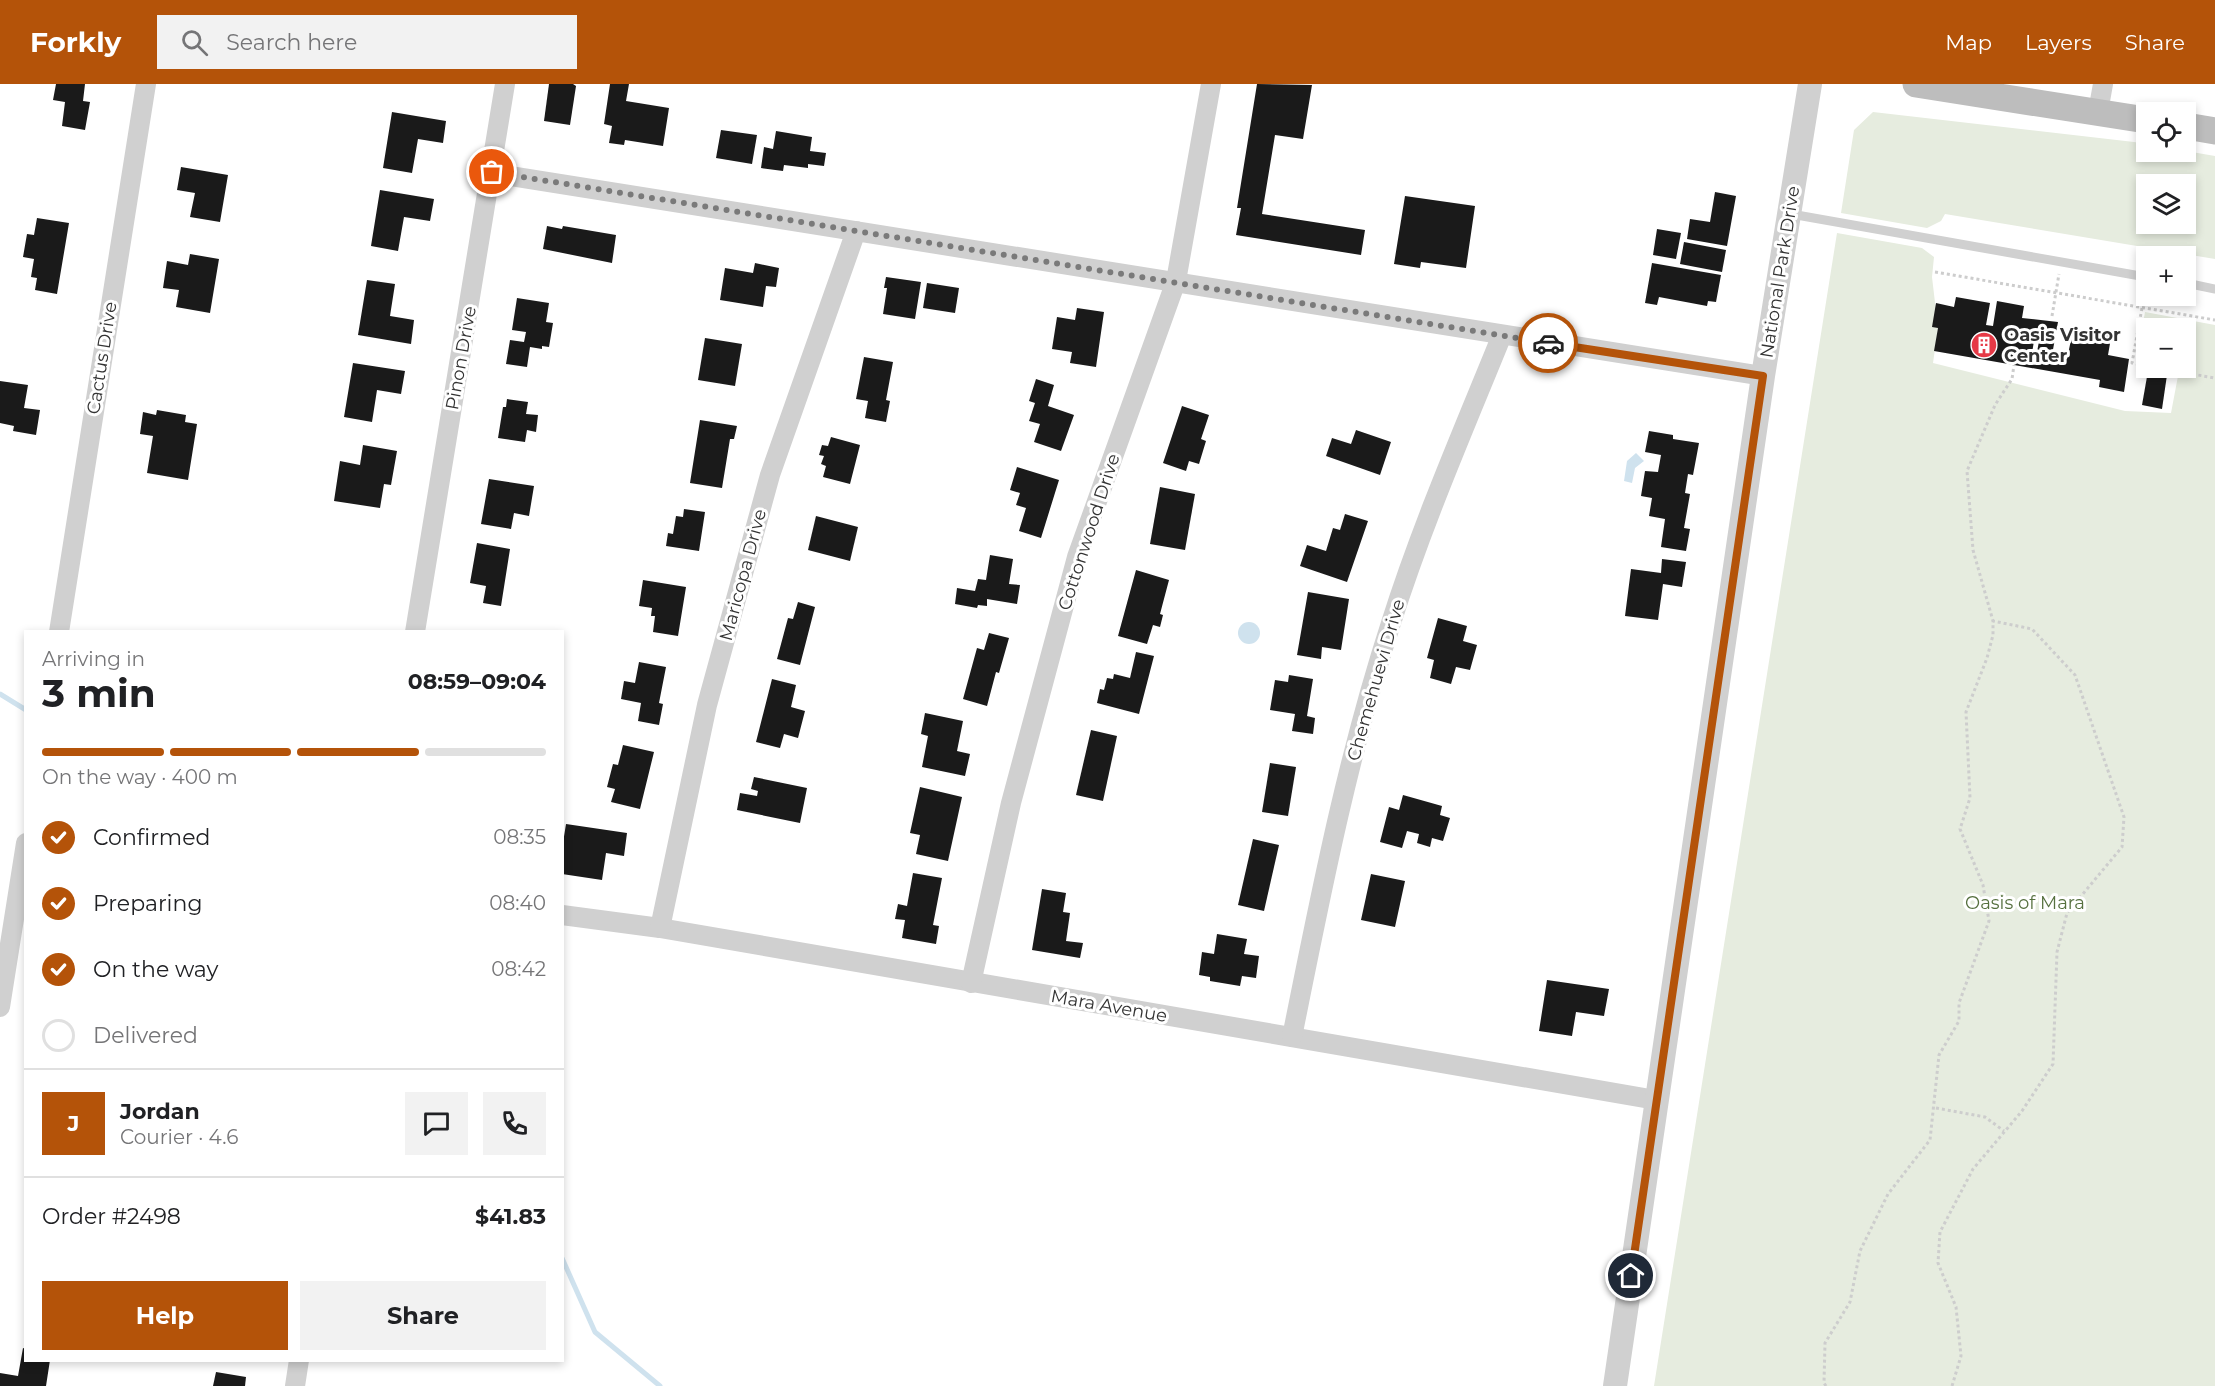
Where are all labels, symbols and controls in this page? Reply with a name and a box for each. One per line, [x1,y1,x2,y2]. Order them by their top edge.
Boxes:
search box [157,15,577,69]
text: Forkly [30,25,121,59]
icon: search [178,26,211,59]
text: Search here [226,29,357,56]
text: Map [1945,30,1992,55]
text: Layers [2025,30,2092,55]
text: Share [2125,30,2185,55]
map controls [2136,102,2196,378]
button: locate [2136,102,2196,162]
pin [466,146,517,197]
icon: bag [475,155,508,188]
button: layers [2136,174,2196,234]
street label: National Park Drive [1756,184,1804,360]
button: + [2136,246,2196,306]
street label: Cactus Drive [82,300,122,416]
street label: Pinon Drive [441,304,481,412]
courier [1518,313,1578,373]
button: − [2136,318,2196,378]
place label: Oasis Visitor Center [2004,324,2121,367]
icon: car [1532,327,1565,360]
building icon: Oasis Visitor Center [1969,330,1999,360]
street label: Cottonwood Drive [1053,451,1125,613]
street label: Maricopa Drive [715,507,771,643]
street label: Chemehuevi Drive [1342,596,1410,763]
text: Arriving in [42,647,145,671]
text: 08:59–09:04 [408,668,546,695]
text: 3 min [42,669,156,717]
text: On the way · 400 m [42,765,238,789]
icon: check [42,821,75,854]
text: Confirmed [93,824,210,851]
text: 08:35 [493,825,546,849]
icon: check [42,887,75,920]
text: Preparing [93,890,202,917]
text: 08:40 [489,891,546,915]
park label: Oasis of Mara [1965,892,2085,914]
icon: check [42,953,75,986]
text: On the way [93,956,218,983]
text: 08:42 [491,957,546,981]
street label: Mara Avenue [1049,985,1169,1027]
text: Delivered [93,1022,198,1049]
button: chat [405,1092,468,1155]
button: phone [483,1092,546,1155]
text: Jordan [120,1098,200,1125]
text: J [68,1110,79,1137]
text: Courier · 4.6 [120,1125,238,1149]
text: Order #2498 [42,1203,181,1230]
text: $41.83 [475,1203,546,1230]
pin [1605,1250,1656,1301]
icon: home [1614,1259,1647,1292]
button: Help [42,1281,288,1350]
button: Share [300,1281,546,1350]

